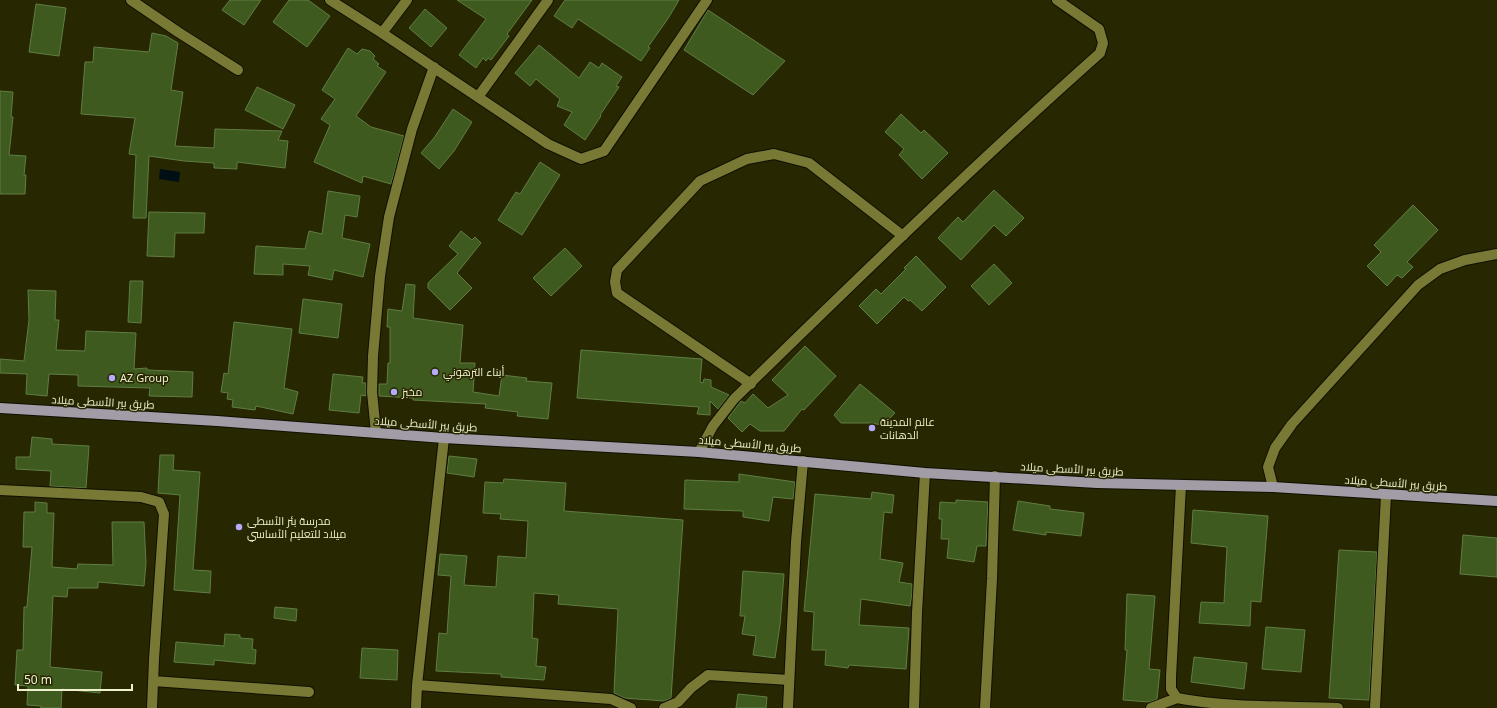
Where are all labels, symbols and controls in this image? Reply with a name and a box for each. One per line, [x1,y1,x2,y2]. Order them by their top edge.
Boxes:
place label: أبناء الترهوني [443,364,505,381]
marker: أبناء الترهوني [430,367,440,377]
place label: AZ Group [120,370,169,385]
marker: AZ Group [107,373,117,383]
place label: مخبز [401,384,422,399]
marker: مخبز [389,387,399,397]
street label: طريق بير الأسطى ميلاد [51,391,155,412]
street label: طريق بير الأسطى ميلاد [374,412,478,435]
place label: عالم المدينة الدهانات [880,414,935,442]
marker: عالم المدينة الدهانات [867,423,877,433]
street label: طريق بير الأسطى ميلاد [698,432,802,455]
street label: طريق بير الأسطى ميلاد [1020,458,1124,479]
street label: طريق بير الأسطى ميلاد [1344,471,1448,494]
place label: مدرسة بئر الأسطى ميلاد للتعليم الأساسي [247,513,346,542]
marker: مدرسة بئر الأسطى ميلاد للتعليم الأساسي [234,522,244,532]
scale bar [18,666,132,692]
text: 50 m [24,671,52,688]

